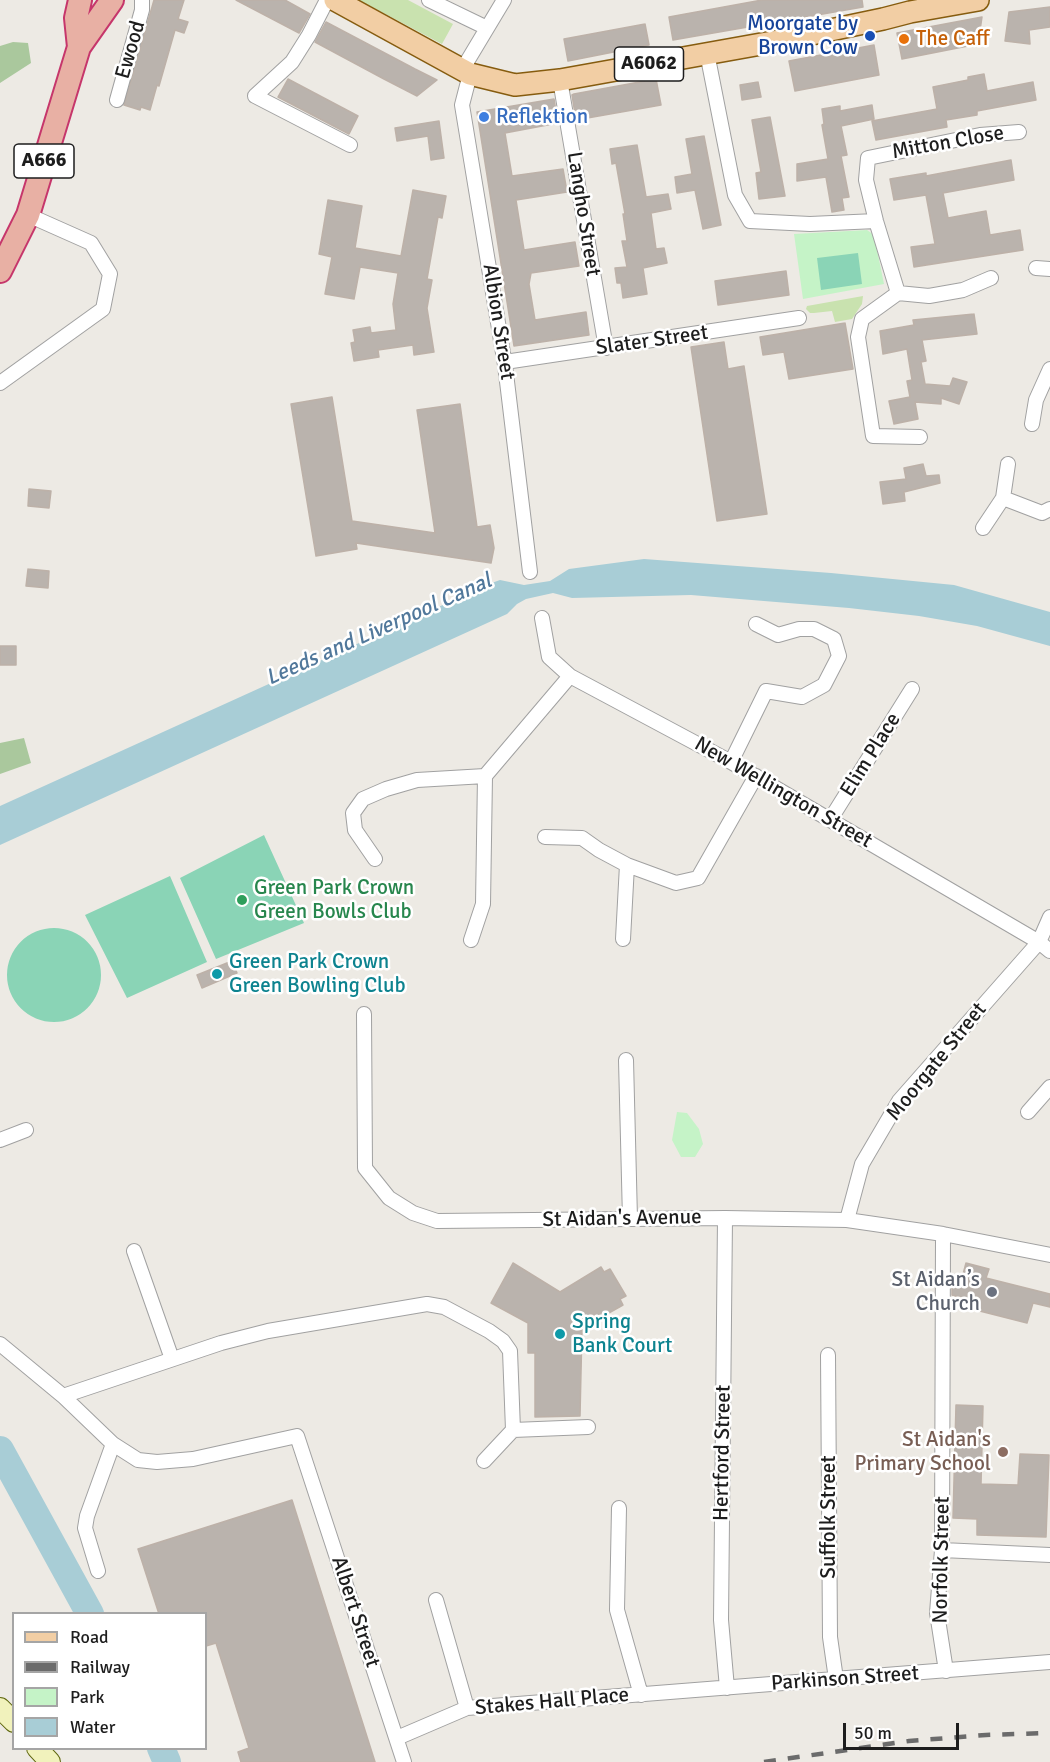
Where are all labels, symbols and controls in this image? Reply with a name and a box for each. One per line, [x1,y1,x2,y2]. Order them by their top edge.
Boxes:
place label: Moorgate by Brown Cow [747,11,858,61]
street label: Ewood [111,18,151,82]
place label: The Caff [916,26,990,52]
marker: Moorgate by Brown Cow [863,29,877,43]
marker: The Caff [897,32,911,46]
road number: A6062 [614,47,684,81]
place label: Reflektion [496,104,588,130]
marker: Reflektion [477,110,491,124]
street label: Mitton Close [890,121,1006,165]
road number: A666 [14,144,74,178]
street label: Langho Street [561,150,605,278]
street label: Albion Street [476,262,520,382]
street label: Slater Street [594,321,710,361]
water label: Leeds and Liverpool Canal [262,568,496,692]
street label: Elim Place [835,708,907,802]
street label: New Wellington Street [690,732,876,854]
place label: Green Park Crown Green Bowls Club [254,875,414,925]
marker: Green Park Crown Green Bowls Club [235,893,249,907]
place label: Green Park Crown Green Bowling Club [229,949,406,999]
marker: Green Park Crown Green Bowling Club [210,967,224,981]
street label: Moorgate Street [882,998,992,1126]
street label: St Aidan's Avenue [542,1205,702,1233]
place label: St Aidan’s Church [892,1267,980,1317]
marker: St Aidan’s Church [985,1285,999,1299]
place label: Spring Bank Court [572,1309,672,1359]
marker: Spring Bank Court [553,1327,567,1341]
street label: Hertford Street [709,1385,737,1521]
place label: St Aidan's Primary School [855,1427,991,1477]
marker: St Aidan's Primary School [996,1445,1010,1459]
street label: Suffolk Street [816,1455,842,1579]
street label: Norfolk Street [928,1496,956,1624]
street label: Albert Street [325,1553,385,1671]
legend [12,1612,207,1750]
text: Road [70,1626,109,1648]
text: Railway [70,1656,130,1678]
street label: Parkinson Street [770,1661,920,1697]
street label: Stakes Hall Place [474,1683,630,1721]
text: Park [70,1686,105,1708]
scale bar [846,1711,962,1749]
text: Water [70,1716,115,1738]
text: 50 m [854,1722,892,1744]

